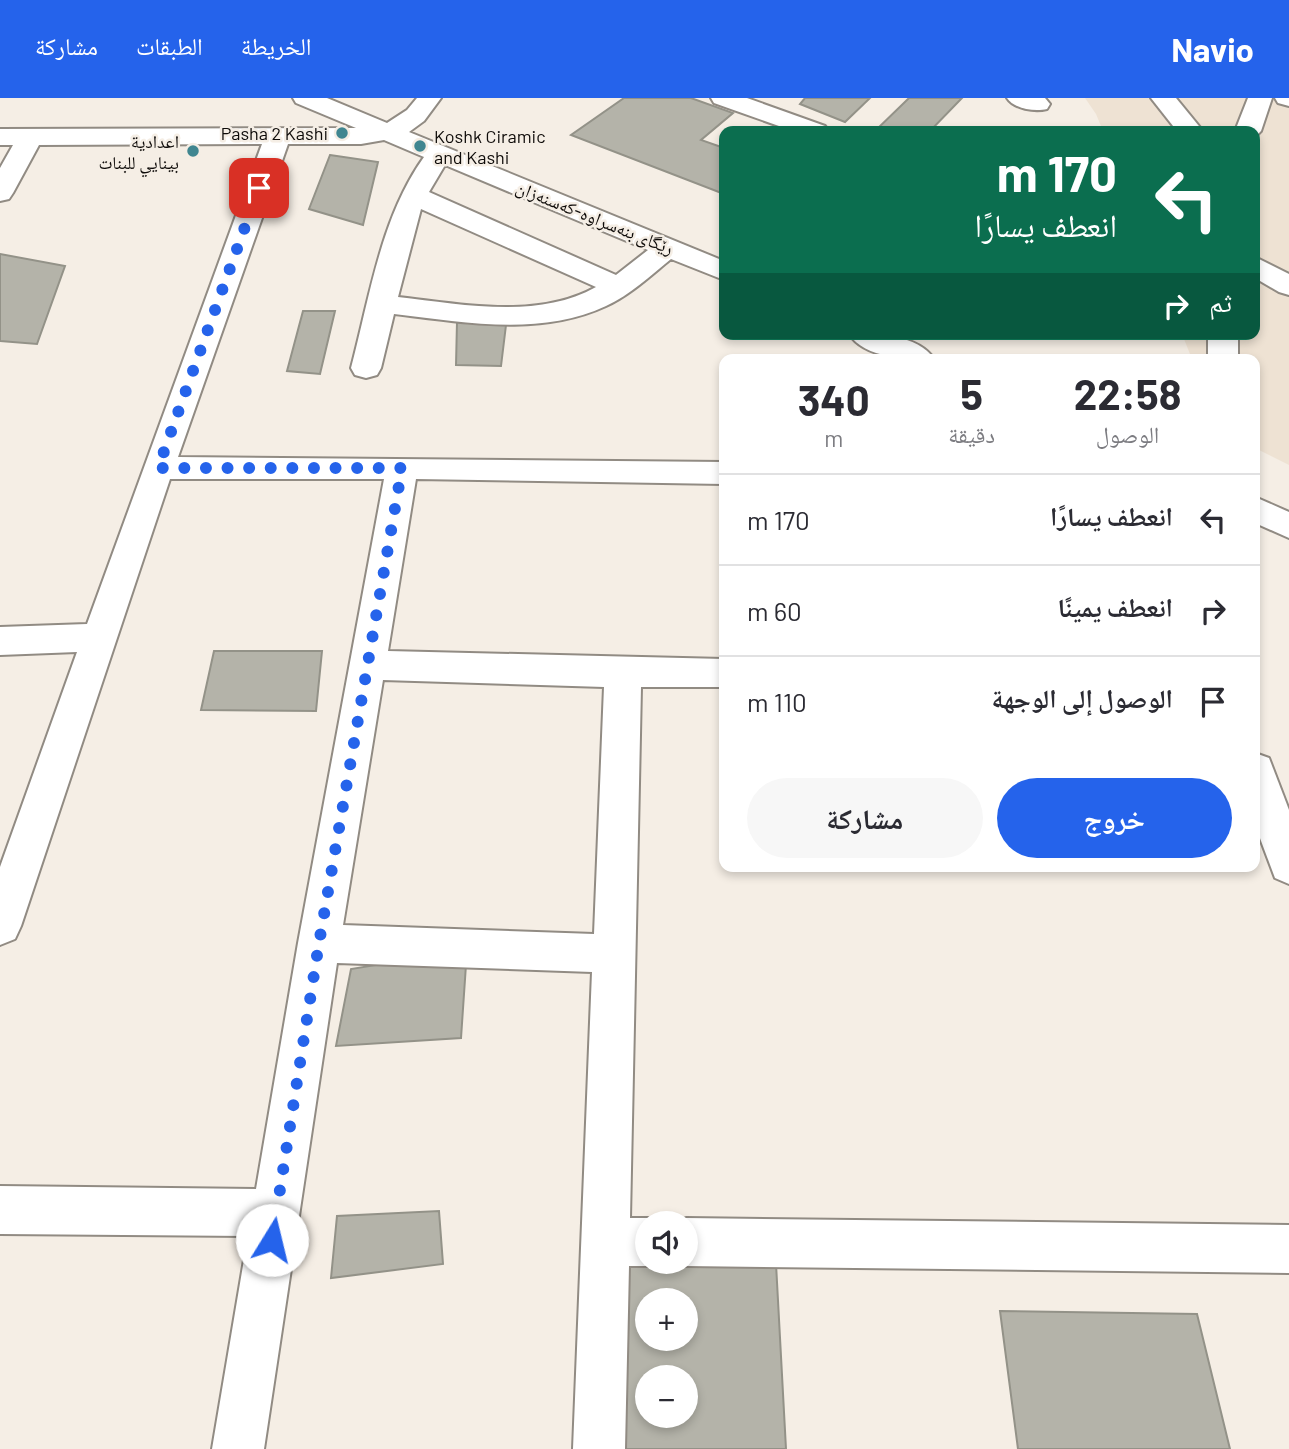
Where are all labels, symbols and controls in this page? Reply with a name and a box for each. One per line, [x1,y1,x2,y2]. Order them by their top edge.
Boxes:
text: Navio [1171,29,1254,69]
text: مشاركة [35,31,98,60]
text: الطبقات [136,31,203,60]
text: الخريطة [241,31,311,60]
place label: Pasha 2 Kashi [221,122,328,144]
marker: Pasha 2 Kashi [334,125,350,141]
place label: Koshk Ciramic and Kashi [434,125,546,168]
place label: اعدادية بينايي للبنات [98,130,179,178]
marker: Koshk Ciramic and Kashi [412,138,428,154]
marker: اعدادية بينايي للبنات [185,143,201,159]
text: 170 m [997,143,1117,202]
icon: left [1141,154,1232,245]
pin [229,158,289,218]
icon: arrive [240,169,278,207]
street label: رێگای بنەسراوە-کەسنەزان [513,175,677,260]
text: انعطف يسارًا [974,205,1117,243]
text: ثم [1209,286,1232,317]
icon: right [1157,287,1195,325]
text: 5 [960,368,983,418]
text: 22:58 [1074,368,1181,418]
text: 340 [798,374,870,424]
text: دقيقة [948,420,995,448]
text: الوصول [1096,420,1159,448]
text: m [824,424,843,452]
text: انعطف يسارًا [1050,500,1173,531]
icon: left [1194,501,1232,539]
text: 170 m [747,504,810,535]
text: انعطف يمينًا [1058,591,1173,622]
icon: right [1194,592,1232,630]
text: 60 m [747,595,802,626]
text: الوصول إلى الوجهة [992,682,1173,713]
icon: arrive [1194,683,1232,721]
text: 110 m [747,686,807,717]
button: مشاركة [747,778,983,858]
button: خروج [997,778,1232,858]
position arrow [235,1203,309,1277]
map controls [635,1211,698,1428]
button: sound [635,1211,698,1274]
button: + [635,1288,698,1351]
button: − [635,1365,698,1428]

